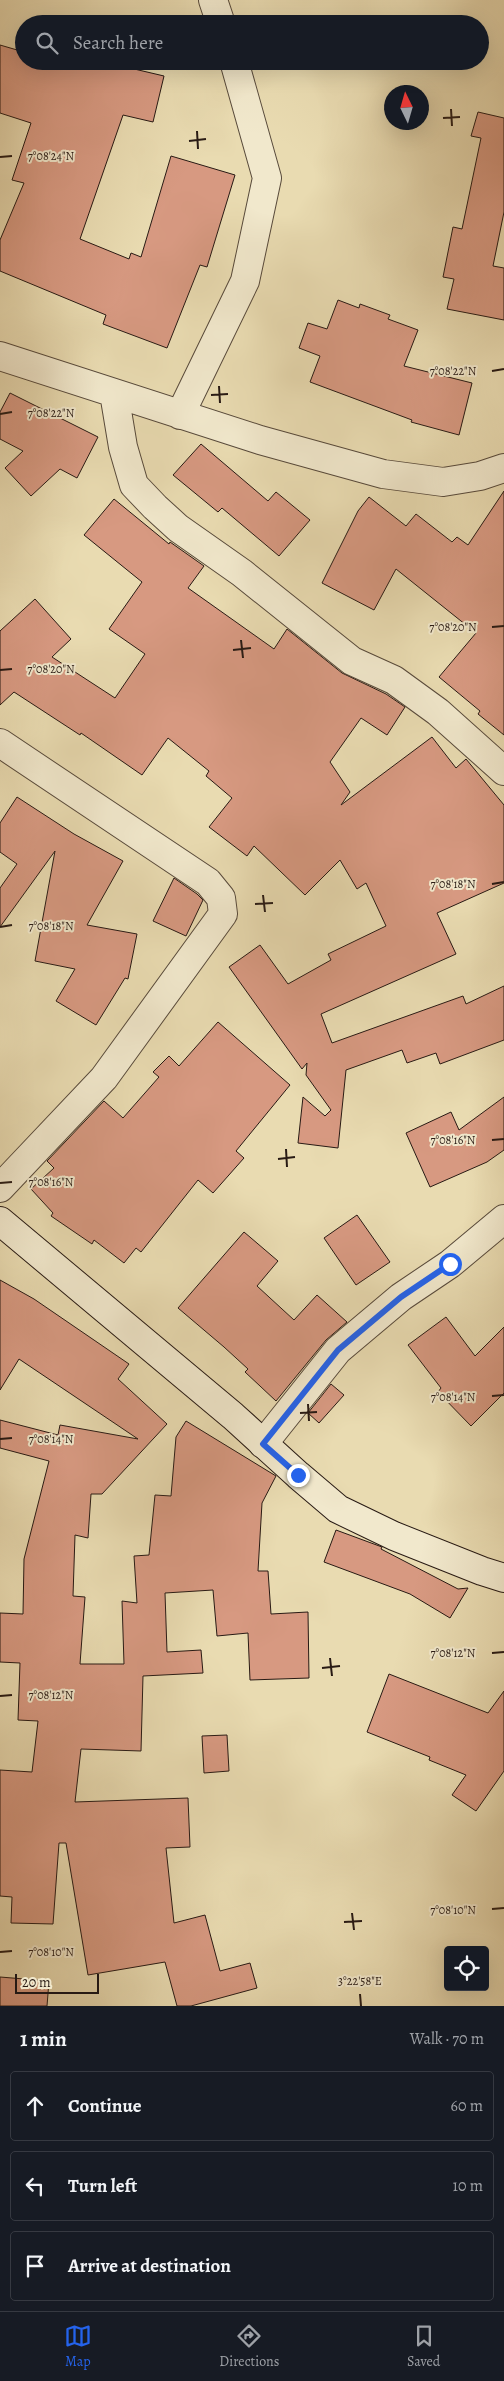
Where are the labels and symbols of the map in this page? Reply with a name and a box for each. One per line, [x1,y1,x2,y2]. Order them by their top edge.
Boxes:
north arrow [384,85,429,130]
text: 7°08'24"N [28,148,75,164]
text: 7°08'22"N [430,363,477,379]
text: 7°08'22"N [28,405,75,421]
text: 7°08'20"N [429,619,477,635]
text: 7°08'20"N [27,661,75,677]
text: 7°08'18"N [430,876,476,892]
text: 7°08'18"N [28,918,74,934]
text: 7°08'16"N [431,1132,476,1148]
text: 7°08'16"N [29,1174,74,1190]
route start [439,1253,462,1276]
text: 7°08'14"N [431,1389,476,1405]
text: 7°08'14"N [29,1431,74,1447]
route end [287,1464,310,1487]
text: 7°08'12"N [430,1645,476,1661]
text: 7°08'12"N [28,1687,74,1703]
text: 7°08'10"N [430,1902,476,1918]
text: 7°08'10"N [28,1944,74,1960]
scale bar [15,1971,99,1994]
text: 3°22'58"E [338,1973,382,1989]

